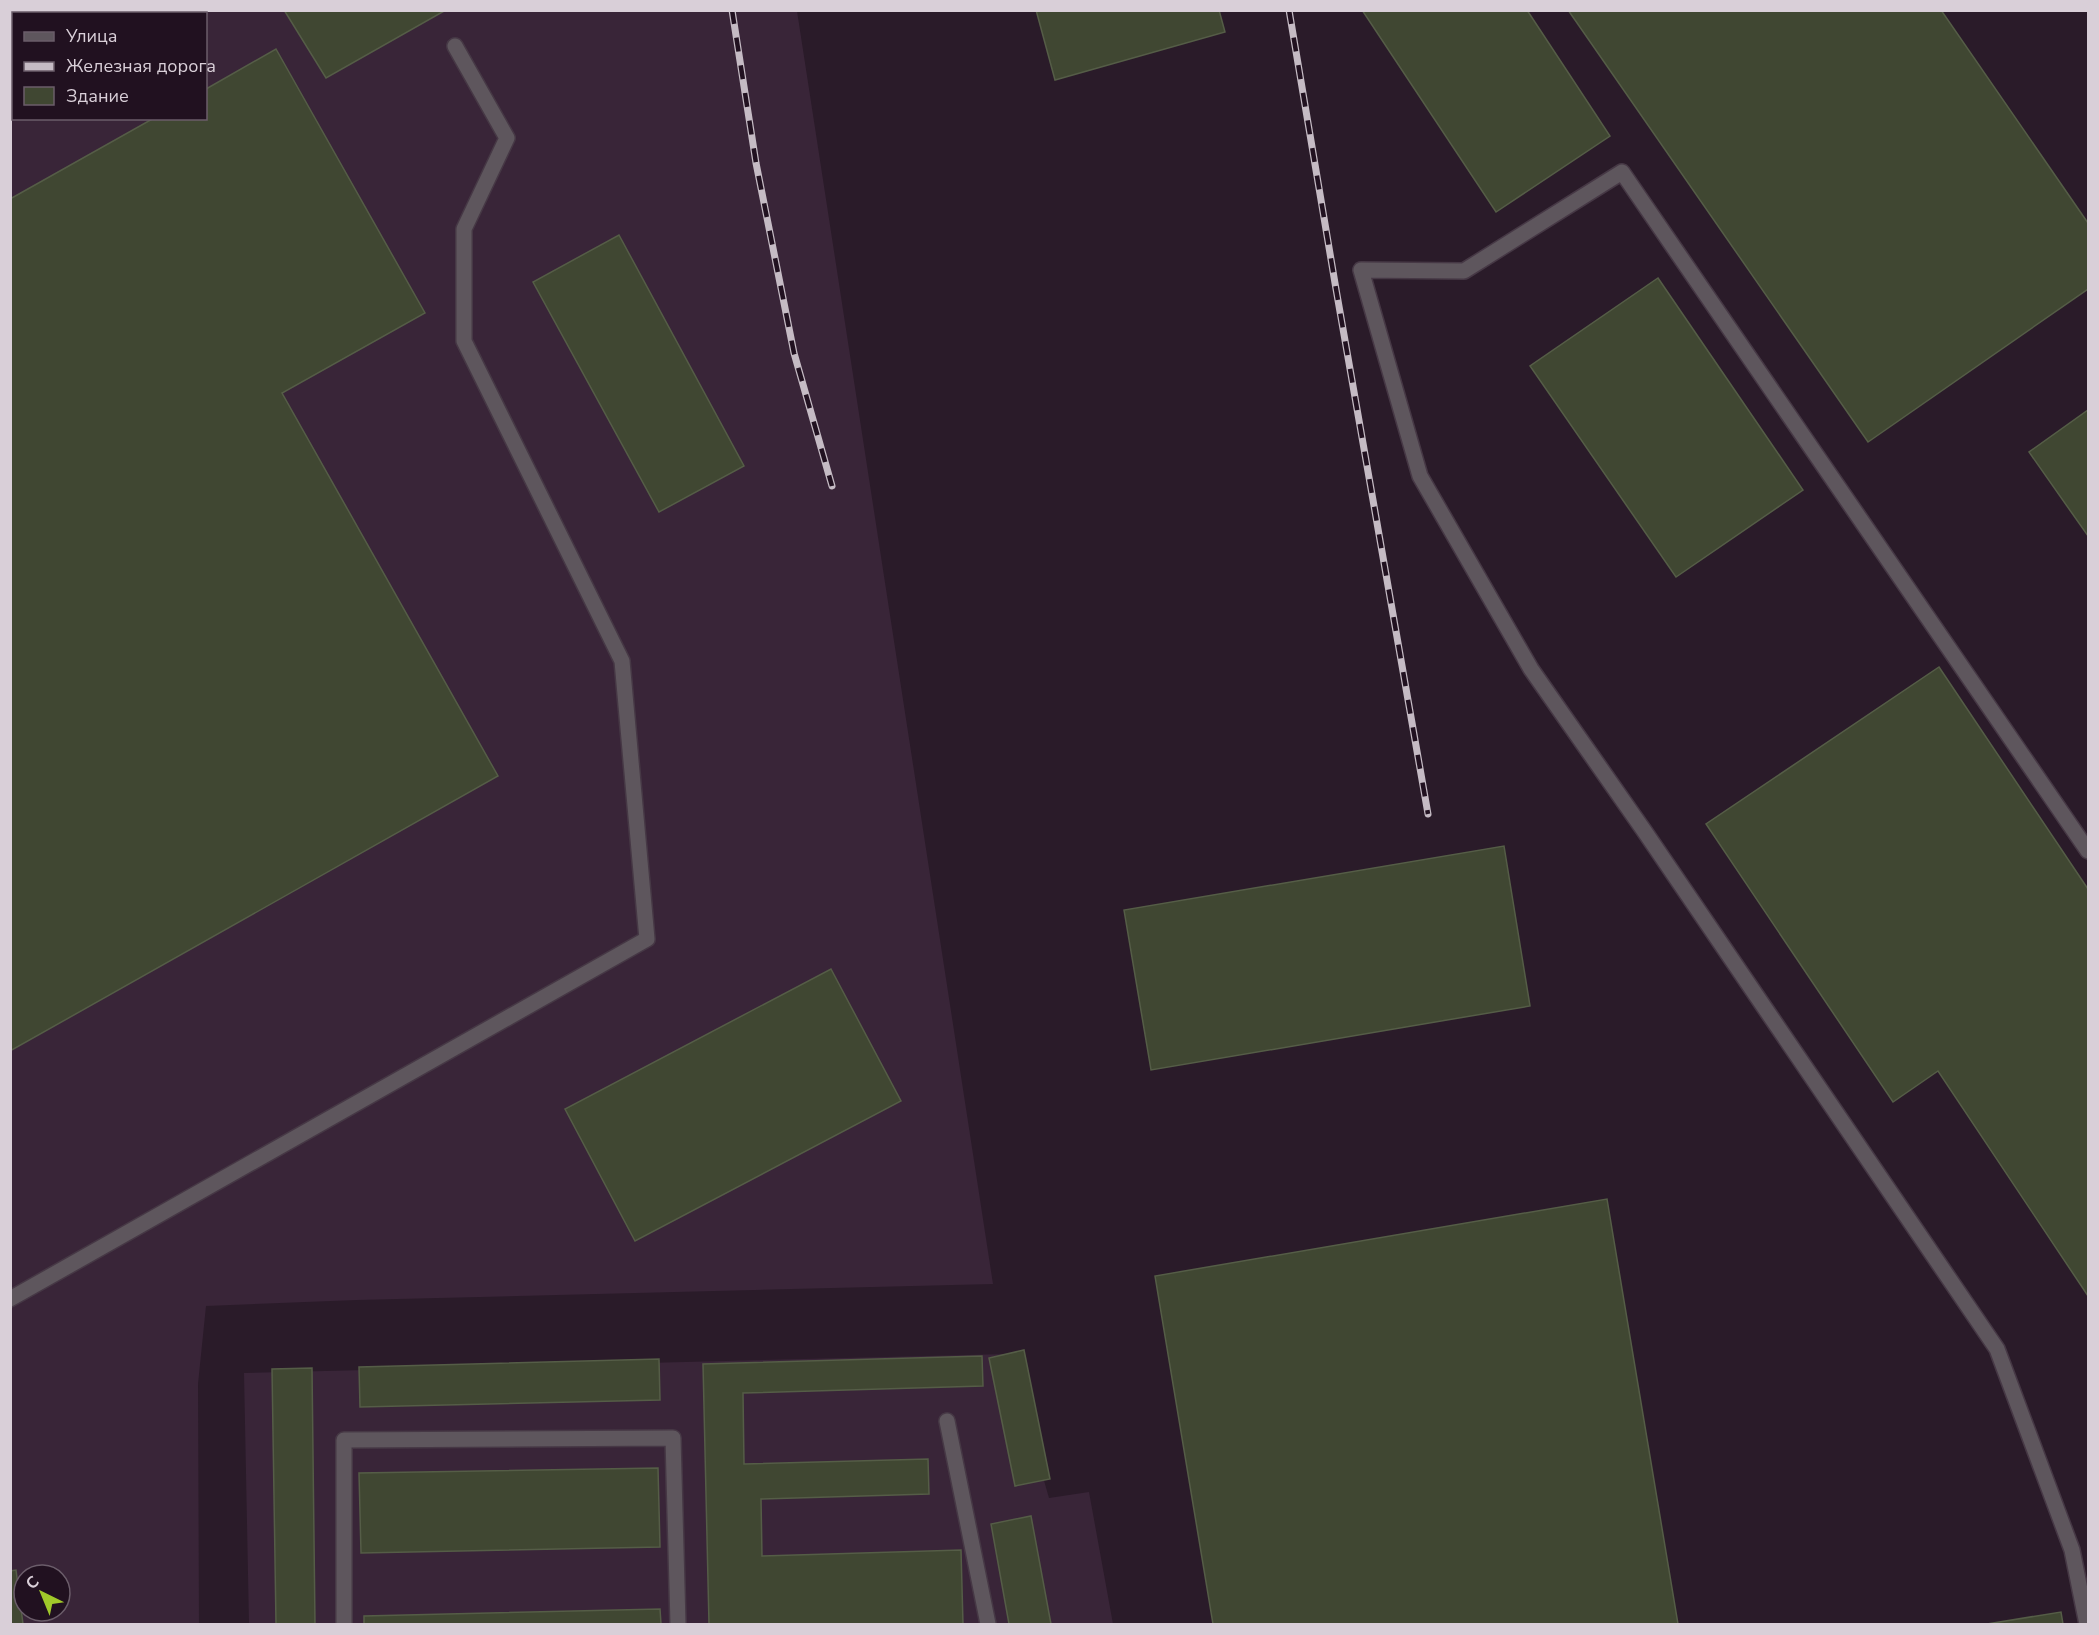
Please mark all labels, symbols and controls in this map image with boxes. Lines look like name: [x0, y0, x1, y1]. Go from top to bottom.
legend: [12, 12, 207, 120]
text: Улица: [65, 24, 117, 48]
text: Железная дорога: [66, 54, 216, 78]
text: Здание: [66, 84, 129, 108]
north arrow: [12, 1563, 72, 1623]
text: С: [21, 1571, 44, 1595]

